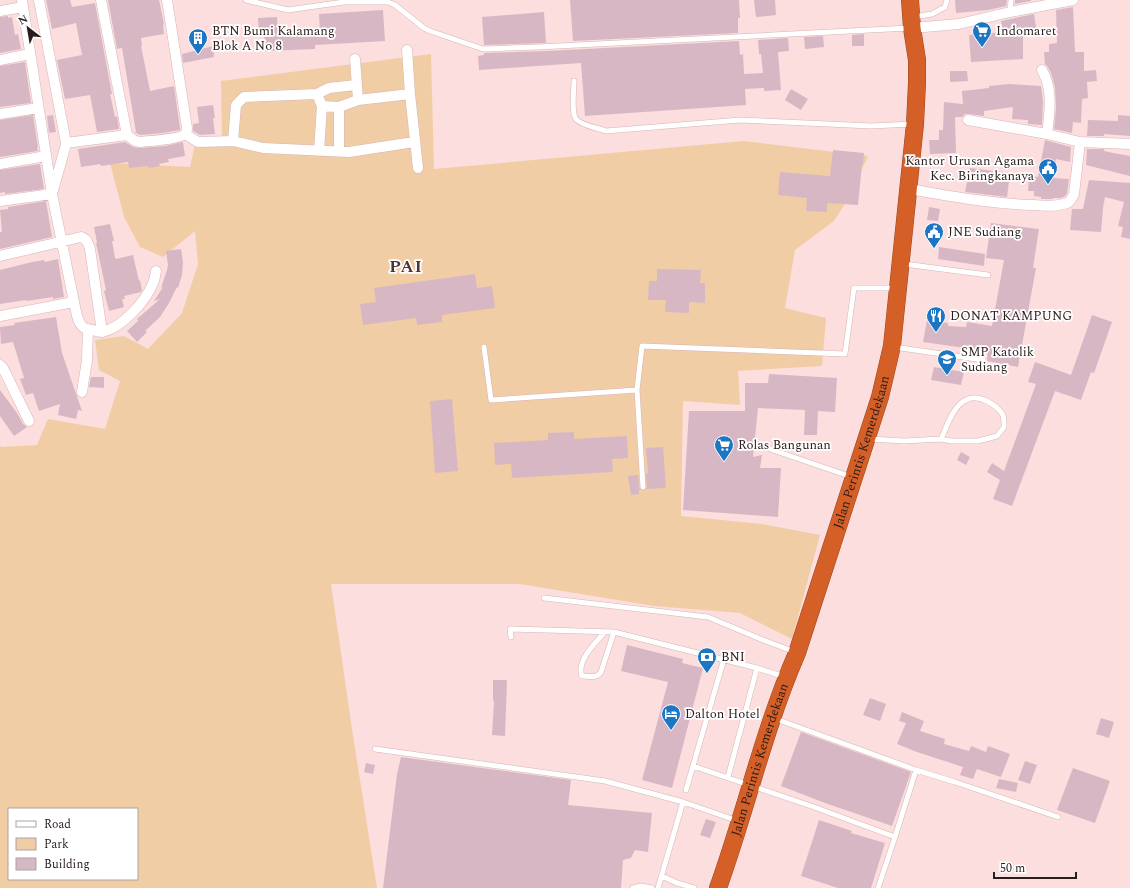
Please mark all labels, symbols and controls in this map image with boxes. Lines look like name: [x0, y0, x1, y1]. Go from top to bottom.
north arrow: [8, 8, 48, 48]
text: N: [15, 10, 31, 29]
supermarket icon: Indomaret: [971, 20, 993, 48]
place label: BTN Bumi Kalamang Blok A No 8: [212, 21, 335, 56]
place label: Indomaret: [996, 21, 1057, 41]
building icon: BTN Bumi Kalamang Blok A No 8: [187, 27, 209, 55]
place label: Kantor Urusan Agama Kec. Biringkanaya: [905, 151, 1035, 186]
public building icon: Kantor Urusan Agama Kec. Biringkanaya: [1037, 157, 1059, 185]
public building icon: JNE Sudiang: [923, 221, 945, 249]
place label: JNE Sudiang: [948, 222, 1021, 242]
district label: PAI: [389, 254, 423, 280]
restaurant icon: DONAT KAMPUNG: [925, 305, 947, 333]
place label: DONAT KAMPUNG: [950, 306, 1072, 326]
place label: SMP Katolik Sudiang: [961, 342, 1034, 377]
school or university icon: SMP Katolik Sudiang: [936, 348, 958, 376]
street label: Jalan Perintis Kemerdekaan: [828, 373, 895, 531]
supermarket icon: Rolas Bangunan: [713, 434, 735, 462]
place label: Rolas Bangunan: [738, 435, 831, 455]
bank icon: BNI: [696, 646, 718, 674]
place label: BNI: [721, 647, 745, 667]
street label: Jalan Perintis Kemerdekaan: [726, 680, 794, 839]
hotel icon: Dalton Hotel: [660, 703, 682, 731]
place label: Dalton Hotel: [685, 704, 760, 724]
legend: [8, 808, 138, 880]
text: Road: [44, 815, 71, 834]
text: Park: [44, 835, 69, 854]
scale bar: [994, 854, 1076, 880]
text: Building: [44, 855, 90, 874]
text: 50 m: [1000, 859, 1025, 878]

